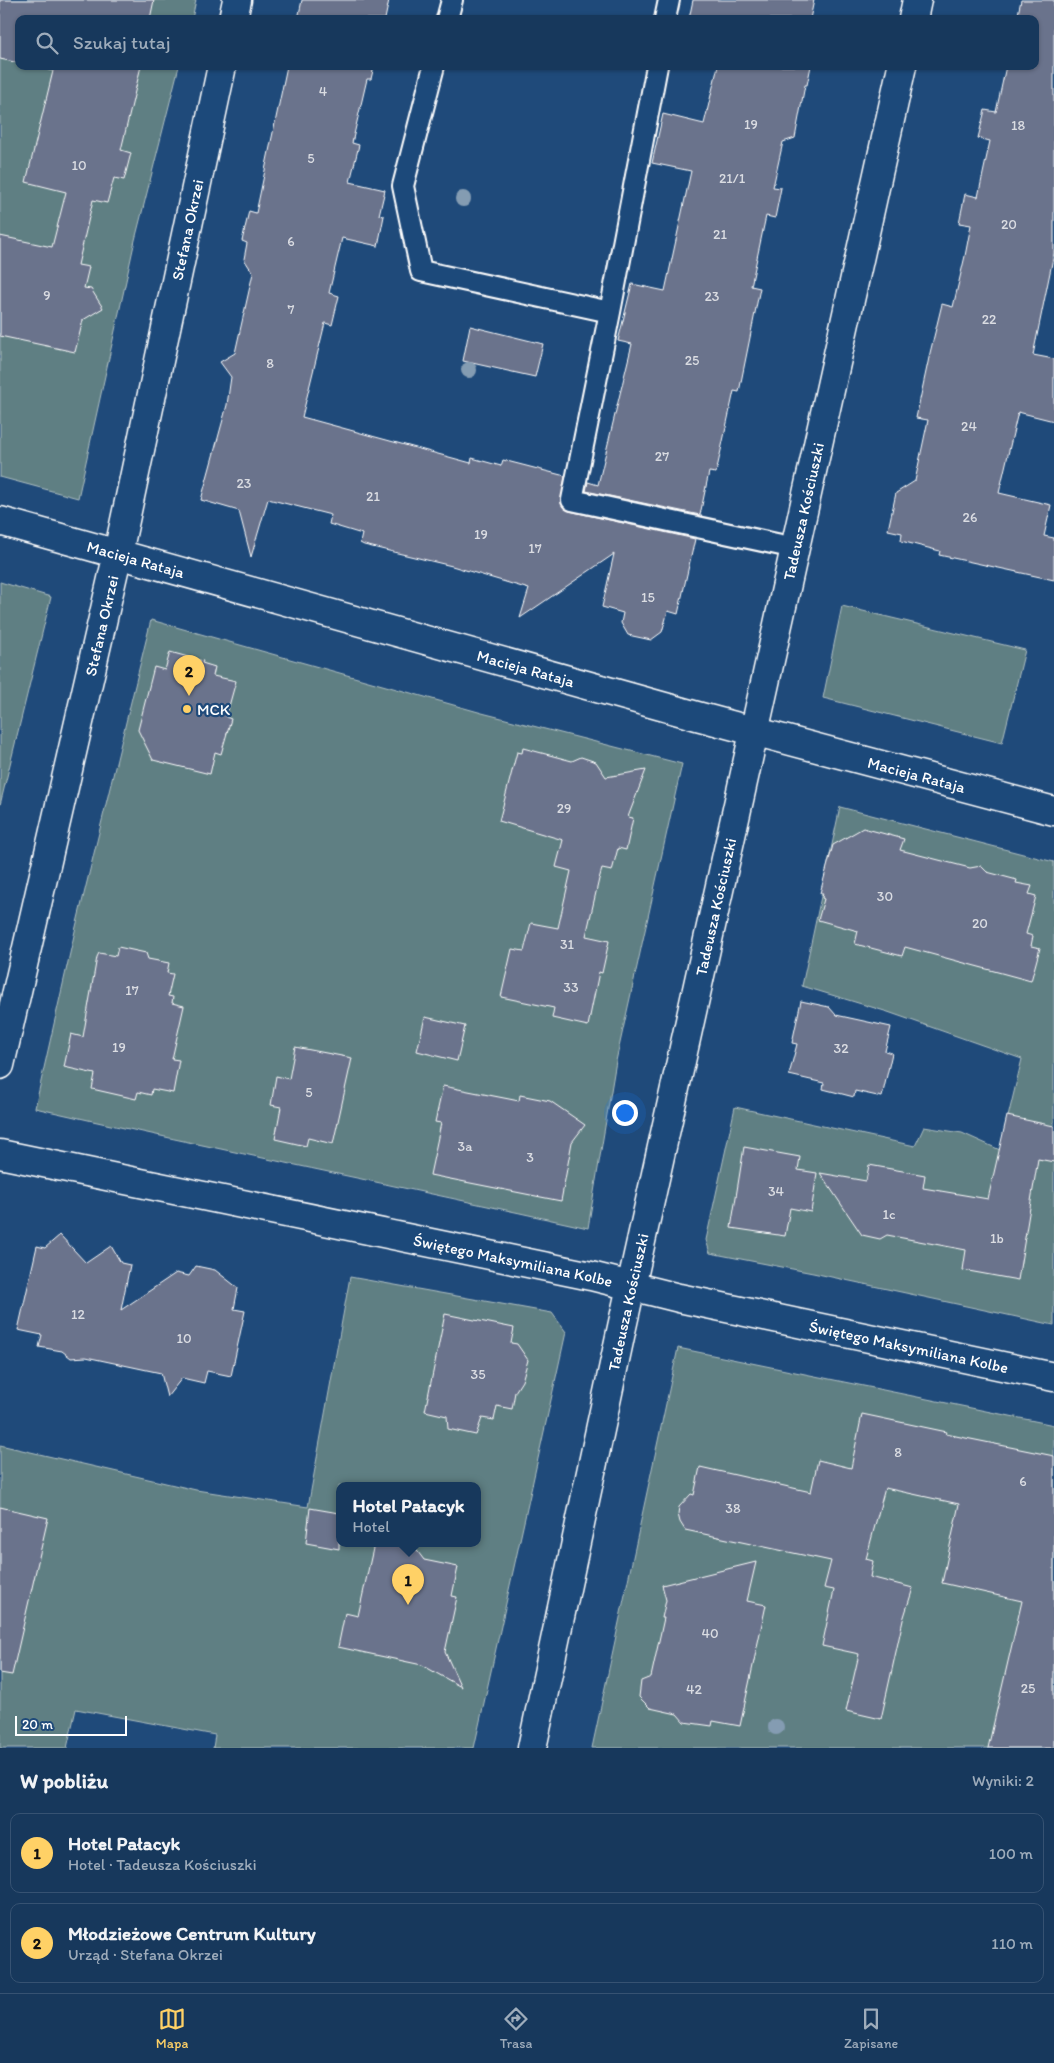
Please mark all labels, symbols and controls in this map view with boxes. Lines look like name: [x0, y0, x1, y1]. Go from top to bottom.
search box: [15, 15, 1039, 70]
icon: search: [33, 29, 61, 57]
text: Szukaj tutaj: [73, 31, 170, 54]
house number: 4: [319, 83, 328, 100]
house number: 19: [744, 116, 758, 133]
house number: 18: [1011, 117, 1025, 134]
house number: 5: [307, 150, 315, 167]
house number: 10: [71, 157, 87, 174]
house number: 21/1: [719, 170, 746, 187]
street label: Stefana Okrzei: [168, 178, 208, 282]
house number: 20: [1001, 216, 1017, 233]
house number: 21: [713, 226, 727, 243]
house number: 6: [287, 233, 295, 250]
house number: 9: [43, 287, 51, 304]
house number: 23: [705, 288, 720, 305]
house number: 7: [288, 301, 295, 318]
house number: 22: [982, 311, 997, 328]
house number: 25: [685, 352, 699, 369]
house number: 8: [266, 355, 274, 372]
house number: 24: [961, 418, 977, 435]
street label: Tadeusza Kościuszki: [779, 441, 828, 582]
house number: 27: [655, 448, 669, 465]
house number: 23: [237, 475, 252, 492]
house number: 21: [366, 488, 380, 505]
house number: 26: [963, 509, 977, 526]
house number: 19: [474, 526, 488, 543]
street label: Macieja Rataja: [85, 537, 187, 582]
house number: 17: [528, 540, 542, 557]
street label: Stefana Okrzei: [81, 573, 123, 678]
house number: 15: [641, 589, 655, 606]
street label: Macieja Rataja: [475, 646, 577, 691]
pin: 2: [173, 655, 205, 696]
place label: MCK: [197, 700, 231, 719]
marker: MCK: [181, 703, 193, 715]
street label: Macieja Rataja: [866, 753, 968, 797]
house number: 29: [557, 800, 571, 817]
street label: Tadeusza Kościuszki: [691, 836, 740, 978]
house number: 30: [877, 888, 893, 905]
house number: 20: [972, 915, 988, 932]
house number: 31: [560, 936, 575, 953]
house number: 33: [563, 979, 579, 996]
house number: 17: [125, 982, 139, 999]
house number: 19: [112, 1039, 126, 1056]
house number: 32: [834, 1040, 849, 1057]
house number: 5: [305, 1084, 313, 1101]
your location: [612, 1100, 638, 1126]
house number: 3a: [458, 1138, 473, 1155]
house number: 3: [526, 1149, 534, 1166]
house number: 34: [768, 1183, 785, 1200]
house number: 1c: [882, 1206, 896, 1223]
house number: 1b: [990, 1230, 1004, 1247]
street label: Świętego Maksymiliana Kolbe: [412, 1231, 615, 1291]
street label: Tadeusza Kościuszki: [604, 1232, 653, 1373]
house number: 12: [71, 1306, 86, 1323]
street label: Świętego Maksymiliana Kolbe: [807, 1317, 1010, 1377]
house number: 10: [176, 1330, 192, 1347]
house number: 35: [471, 1366, 485, 1383]
house number: 8: [894, 1444, 902, 1461]
house number: 6: [1019, 1473, 1027, 1490]
popup: [336, 1482, 481, 1547]
text: Hotel Pałacyk: [352, 1494, 465, 1517]
house number: 38: [725, 1500, 741, 1517]
text: Hotel: [352, 1517, 390, 1536]
pin: 1: [392, 1564, 424, 1605]
house number: 40: [701, 1625, 719, 1642]
house number: 25: [1021, 1680, 1035, 1697]
house number: 42: [686, 1681, 703, 1698]
scale bar: [15, 1713, 128, 1736]
text: 20 m: [22, 1716, 53, 1733]
text: W pobliżu: [20, 1768, 108, 1793]
text: Wyniki: 2: [972, 1771, 1034, 1790]
text: Hotel Pałacyk: [68, 1832, 180, 1855]
text: 1: [33, 1844, 41, 1863]
text: 100 m: [989, 1844, 1033, 1863]
text: Hotel · Tadeusza Kościuszki: [68, 1855, 257, 1874]
text: Młodzieżowe Centrum Kultury: [68, 1922, 316, 1945]
text: 2: [33, 1934, 41, 1953]
text: 110 m: [991, 1934, 1033, 1953]
text: Urząd · Stefana Okrzei: [68, 1945, 223, 1964]
tab: Mapa: [156, 2005, 188, 2052]
tab: Trasa: [500, 2005, 533, 2052]
tab: Zapisane: [844, 2005, 898, 2052]

